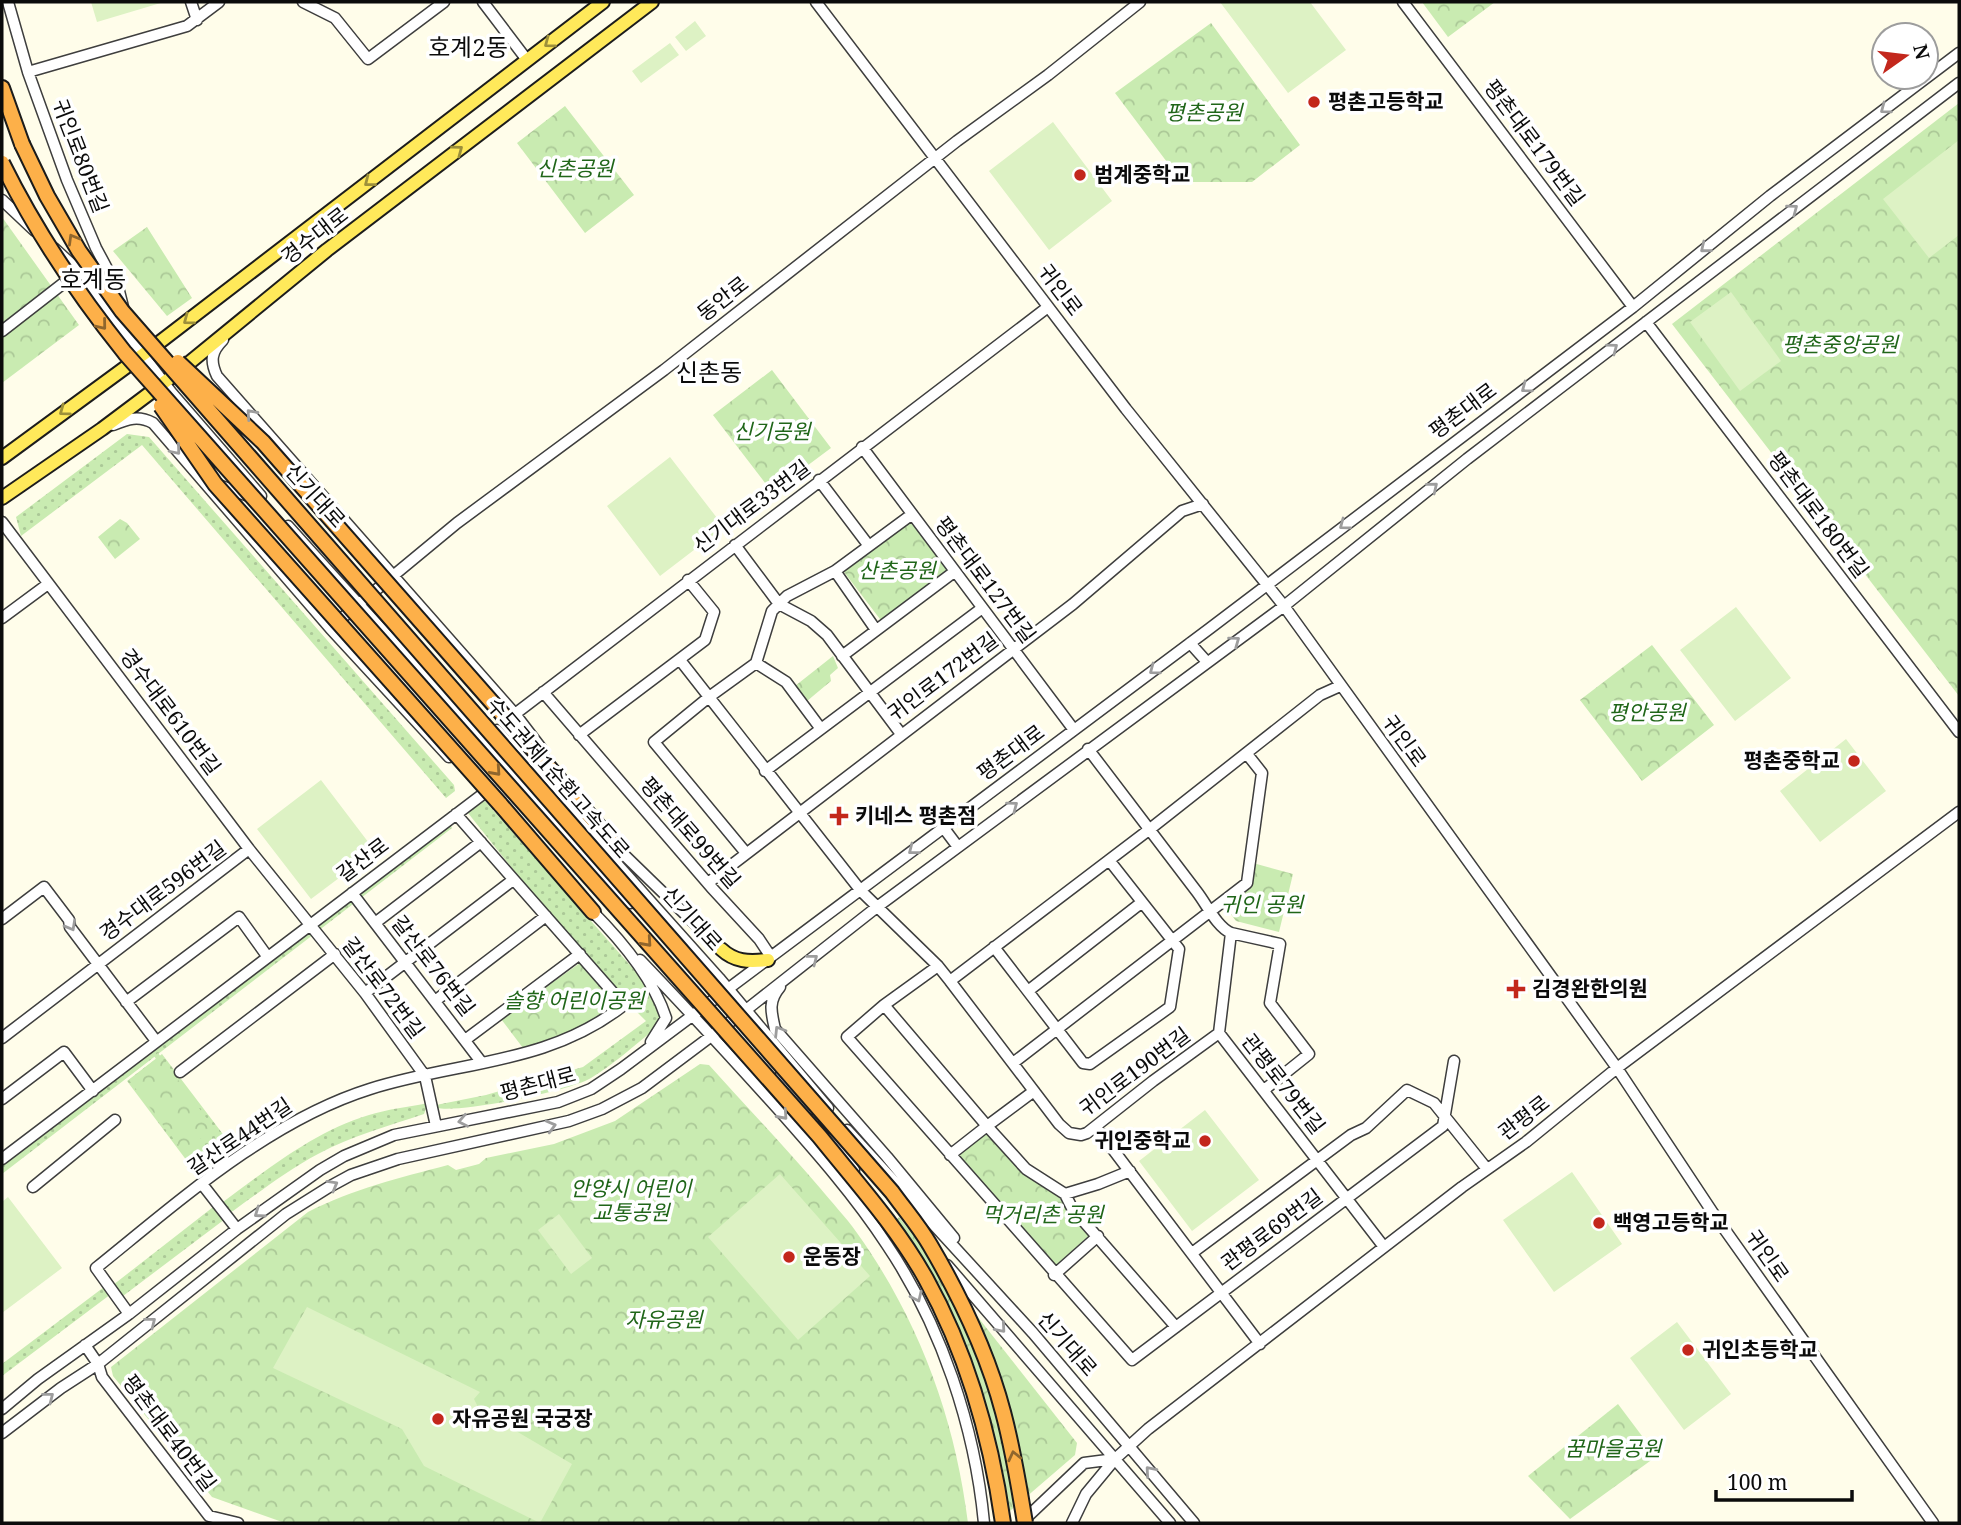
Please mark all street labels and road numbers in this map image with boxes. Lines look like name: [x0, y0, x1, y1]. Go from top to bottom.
street label: 평촌대로179번길: [1478, 74, 1591, 211]
street label: 귀인로80번길: [46, 95, 116, 217]
street label: 경수대로: [275, 200, 353, 270]
street label: 귀인로: [1032, 258, 1089, 321]
street label: 동안로: [691, 269, 754, 327]
street label: 평촌대로: [1423, 376, 1502, 445]
street label: 평촌대로180번길: [1762, 446, 1875, 583]
street label: 신기대로33번길: [687, 453, 815, 559]
street label: 신기대로: [279, 457, 352, 533]
street label: 평촌대로127번길: [929, 511, 1042, 648]
street label: 귀인로172번길: [881, 625, 1003, 727]
street label: 경수대로610번길: [114, 643, 227, 780]
street label: 수도권제1순환고속도로: [481, 691, 637, 864]
street label: 귀인로: [1376, 709, 1433, 772]
street label: 평촌대로: [971, 718, 1050, 787]
street label: 평촌대로99번길: [634, 771, 747, 894]
street label: 갈산로: [331, 831, 394, 888]
street label: 경수대로596번길: [94, 834, 231, 947]
street label: 신기대로: [656, 880, 729, 956]
street label: 갈산로76번길: [386, 909, 482, 1021]
street label: 갈산로72번길: [336, 931, 431, 1044]
street label: 귀인로190번길: [1073, 1020, 1195, 1122]
street label: 관평로79번길: [1236, 1027, 1332, 1139]
street label: 평촌대로: [497, 1060, 579, 1107]
street label: 관평로: [1492, 1088, 1555, 1146]
street label: 갈산로44번길: [182, 1091, 297, 1181]
street label: 관평로69번길: [1215, 1182, 1328, 1277]
street label: 귀인로: [1740, 1224, 1796, 1287]
street label: 신기대로: [1032, 1305, 1104, 1382]
street label: 평촌대로40번길: [117, 1368, 223, 1496]

